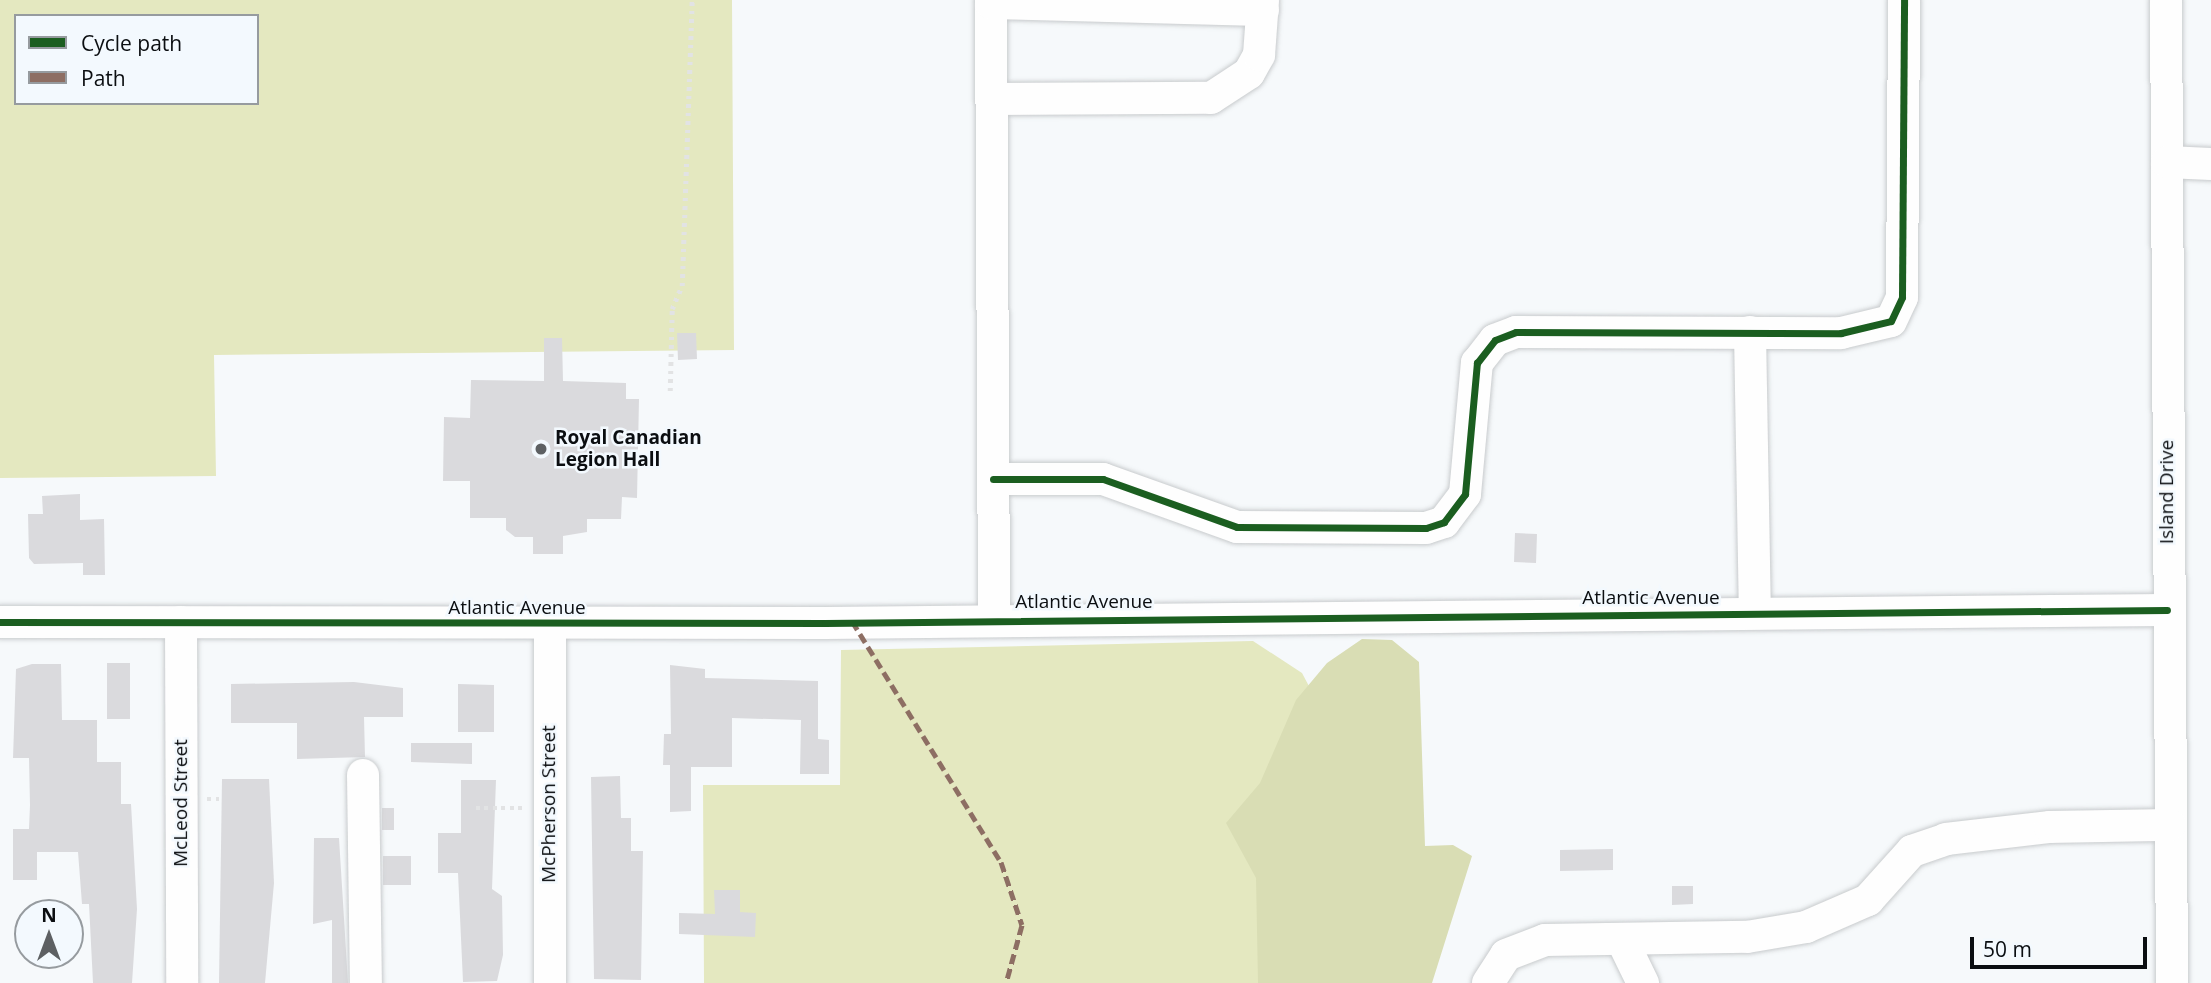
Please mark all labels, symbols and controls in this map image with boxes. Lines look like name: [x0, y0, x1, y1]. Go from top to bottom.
legend: [14, 14, 259, 105]
text: Cycle path: [81, 29, 182, 57]
text: Path: [81, 64, 126, 92]
place label: Royal Canadian Legion Hall: [555, 427, 702, 471]
street label: Island Drive: [2156, 440, 2178, 544]
marker: Royal Canadian Legion Hall: [533, 441, 549, 457]
street label: Atlantic Avenue: [1582, 587, 1720, 609]
street label: Atlantic Avenue: [1015, 591, 1153, 613]
street label: Atlantic Avenue: [448, 597, 586, 619]
street label: McPherson Street: [538, 725, 560, 883]
street label: McLeod Street: [170, 739, 192, 867]
north arrow: [14, 899, 84, 969]
text: N: [41, 902, 57, 928]
scale bar: [1973, 923, 2150, 967]
text: 50 m: [1983, 935, 2032, 963]

